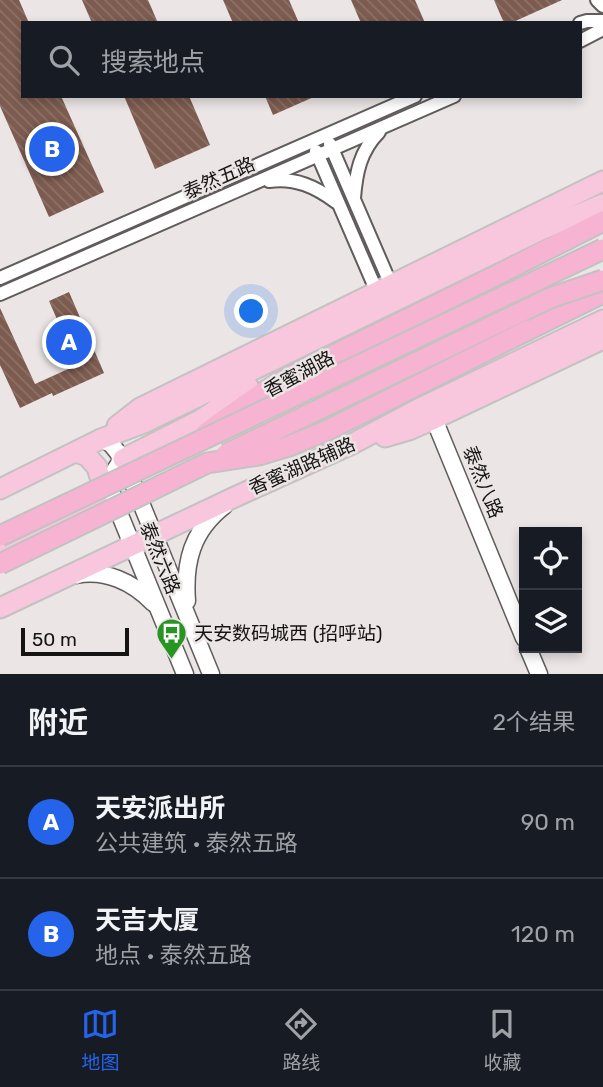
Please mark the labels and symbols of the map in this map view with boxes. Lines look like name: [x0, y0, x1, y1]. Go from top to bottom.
pin: B: [29, 123, 75, 175]
street label: 泰然五路: [180, 152, 258, 204]
your location: [234, 294, 268, 328]
pin: A: [46, 316, 92, 368]
street label: 香蜜湖路: [260, 346, 338, 402]
street label: 香蜜湖路辅路: [245, 432, 359, 500]
street label: 泰然八路: [458, 442, 508, 522]
street label: 泰然六路: [135, 518, 185, 598]
bus stop icon: 天安数码城西 (招呼站): [154, 616, 188, 660]
place label: 天安数码城西 (招呼站): [194, 622, 383, 645]
scale bar: [21, 625, 130, 657]

